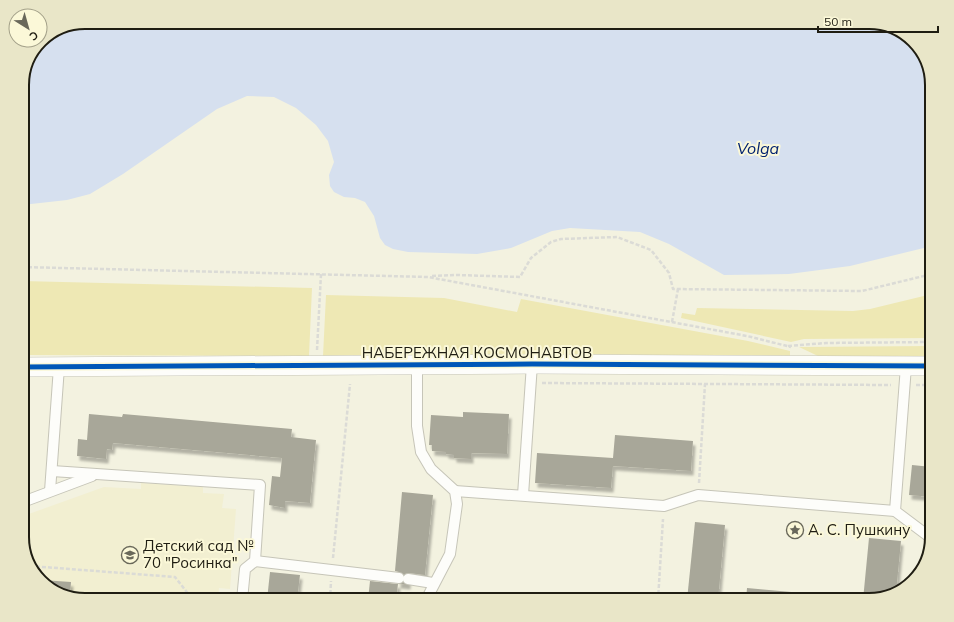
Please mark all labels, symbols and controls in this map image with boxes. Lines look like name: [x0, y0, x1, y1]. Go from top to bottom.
north arrow: [8, 8, 48, 48]
scale bar: [818, 8, 938, 34]
text: 50 m: [824, 14, 852, 29]
text: С: [26, 28, 41, 44]
water label: Volga: [737, 138, 780, 158]
street label: НАБЕРЕЖНАЯ КОСМОНАВТОВ: [362, 343, 592, 362]
place icon: А. С. Пушкину: [785, 520, 805, 540]
place label: А. С. Пушкину: [808, 520, 910, 539]
place label: Детский сад № 70 "Росинка": [143, 536, 254, 572]
school or university icon: Детский сад № 70 "Росинка": [120, 545, 140, 565]

